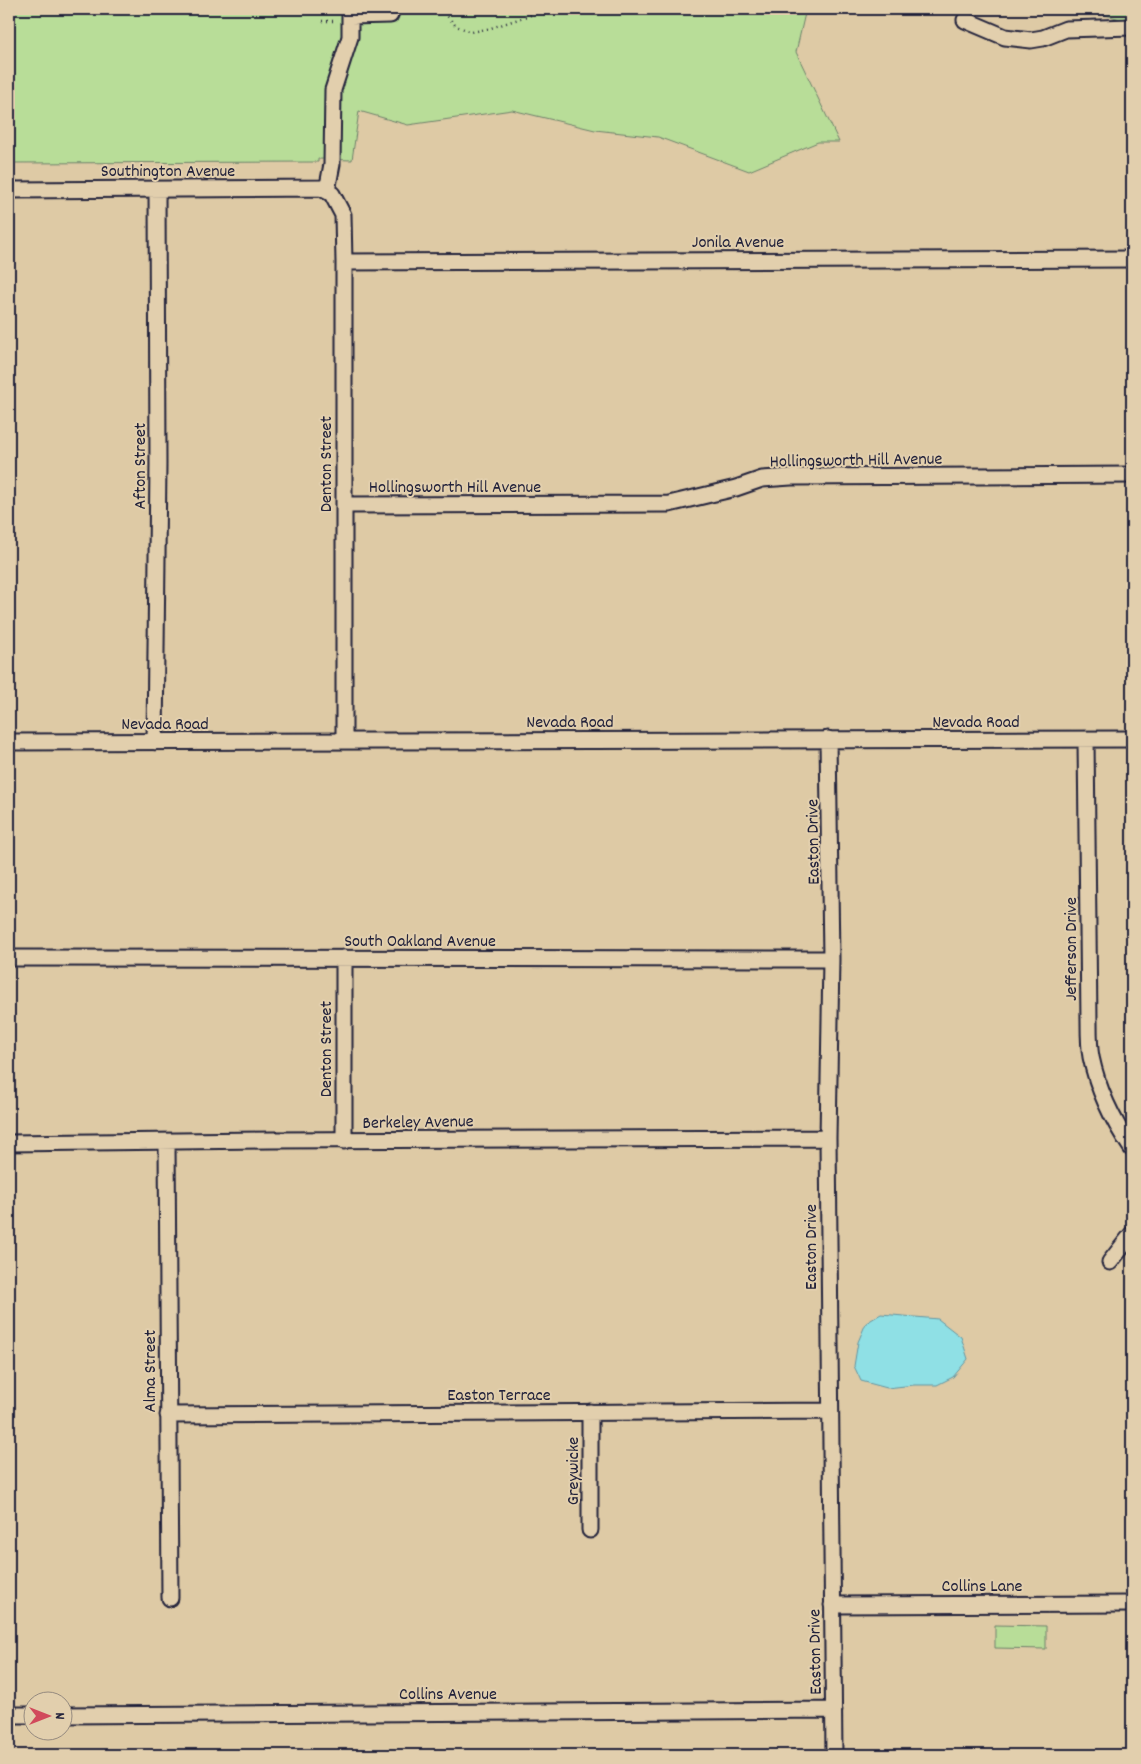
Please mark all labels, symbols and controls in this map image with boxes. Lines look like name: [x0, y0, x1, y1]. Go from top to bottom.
street label: Southington Avenue: [101, 160, 235, 185]
street label: Jonila Avenue: [692, 231, 784, 256]
street label: Denton Street: [315, 415, 340, 512]
street label: Afton Street: [129, 422, 154, 510]
street label: Hollingsworth Hill Avenue: [770, 447, 943, 476]
street label: Hollingsworth Hill Avenue: [369, 476, 541, 501]
street label: Nevada Road: [526, 711, 614, 736]
street label: Nevada Road: [932, 711, 1020, 736]
street label: Nevada Road: [121, 713, 209, 738]
street label: Easton Drive: [801, 799, 828, 885]
street label: Jefferson Drive: [1060, 897, 1085, 1001]
street label: South Oakland Avenue: [344, 930, 496, 955]
street label: Denton Street: [315, 1000, 340, 1097]
street label: Berkeley Avenue: [362, 1110, 474, 1137]
street label: Easton Drive: [800, 1204, 825, 1290]
street label: Alma Street: [139, 1329, 164, 1412]
street label: Easton Terrace: [447, 1384, 551, 1409]
street label: Greywicke: [562, 1437, 587, 1505]
street label: Collins Lane: [942, 1575, 1022, 1600]
street label: Easton Drive: [803, 1609, 830, 1695]
street label: Collins Avenue: [399, 1683, 497, 1708]
north arrow: [22, 1692, 72, 1742]
text: N: [49, 1713, 69, 1720]

